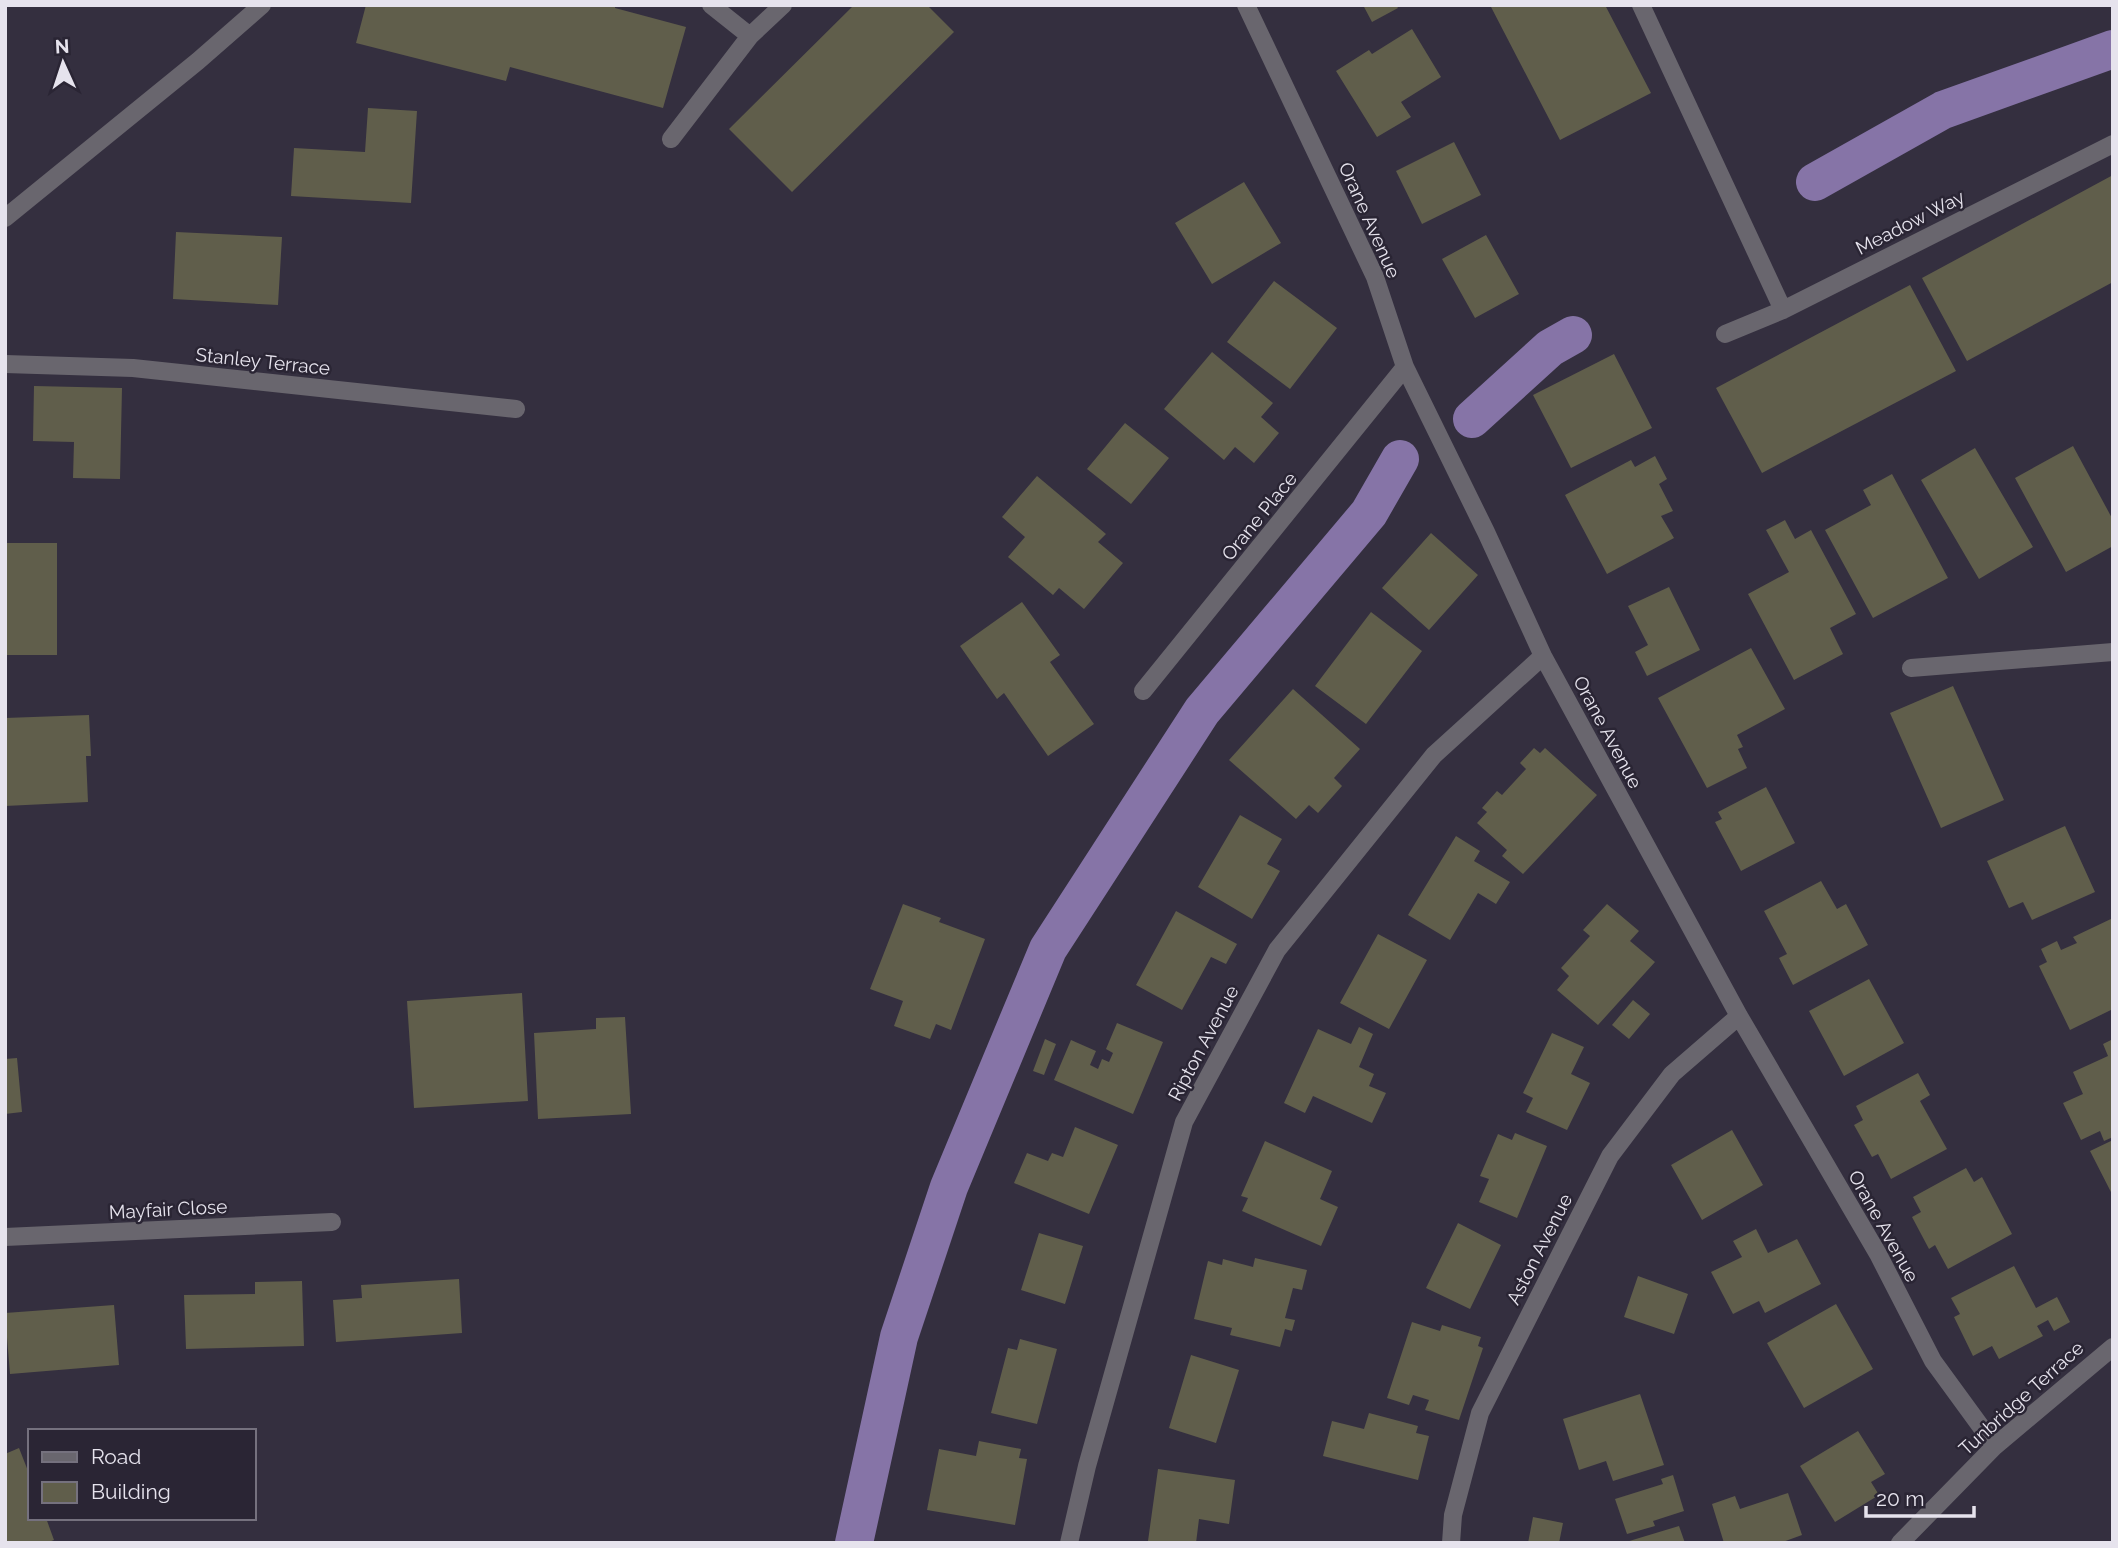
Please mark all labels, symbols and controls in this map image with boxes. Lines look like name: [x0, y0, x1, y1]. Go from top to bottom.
north arrow: [28, 28, 98, 98]
text: N: [54, 35, 70, 57]
street label: Orane Avenue: [1335, 159, 1405, 281]
street label: Meadow Way: [1852, 185, 1968, 259]
street label: Stanley Terrace: [195, 343, 331, 379]
street label: Orane Place: [1217, 467, 1301, 565]
street label: Orane Avenue: [1569, 672, 1647, 792]
street label: Ripton Avenue: [1163, 982, 1243, 1104]
street label: Orane Avenue: [1844, 1166, 1924, 1286]
street label: Aston Avenue: [1502, 1190, 1576, 1308]
street label: Mayfair Close: [108, 1195, 228, 1223]
street label: Tunbridge Terrace: [1954, 1336, 2088, 1460]
legend: [28, 1429, 256, 1520]
text: Road: [91, 1444, 141, 1469]
scale bar: [1866, 1474, 1974, 1518]
text: Building: [91, 1479, 171, 1504]
text: 20 m: [1876, 1486, 1924, 1511]

